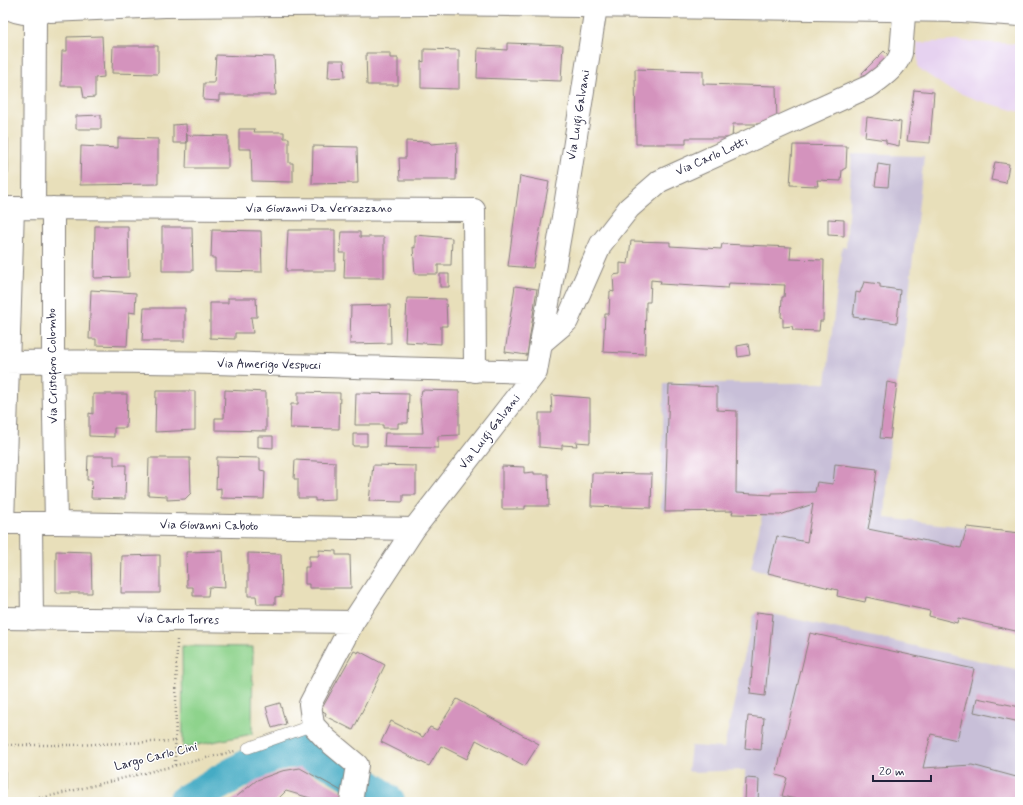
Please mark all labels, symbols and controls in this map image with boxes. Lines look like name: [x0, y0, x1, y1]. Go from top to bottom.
street label: Via Luigi Galvani: [564, 69, 595, 161]
street label: Via Carlo Lotti: [673, 134, 751, 180]
street label: Via Giovanni Da Verrazzano: [246, 201, 392, 217]
street label: Via Cristoforo Colombo: [44, 308, 63, 424]
street label: Via Amerigo Vespucci: [217, 356, 321, 374]
street label: Via Luigi Galvani: [456, 391, 525, 473]
street label: Via Giovanni Caboto: [160, 517, 259, 535]
street label: Via Carlo Torres: [137, 611, 220, 629]
street label: Largo Carlo Cini: [113, 739, 199, 775]
scale bar: [873, 757, 931, 783]
text: 20 m: [879, 764, 905, 780]

